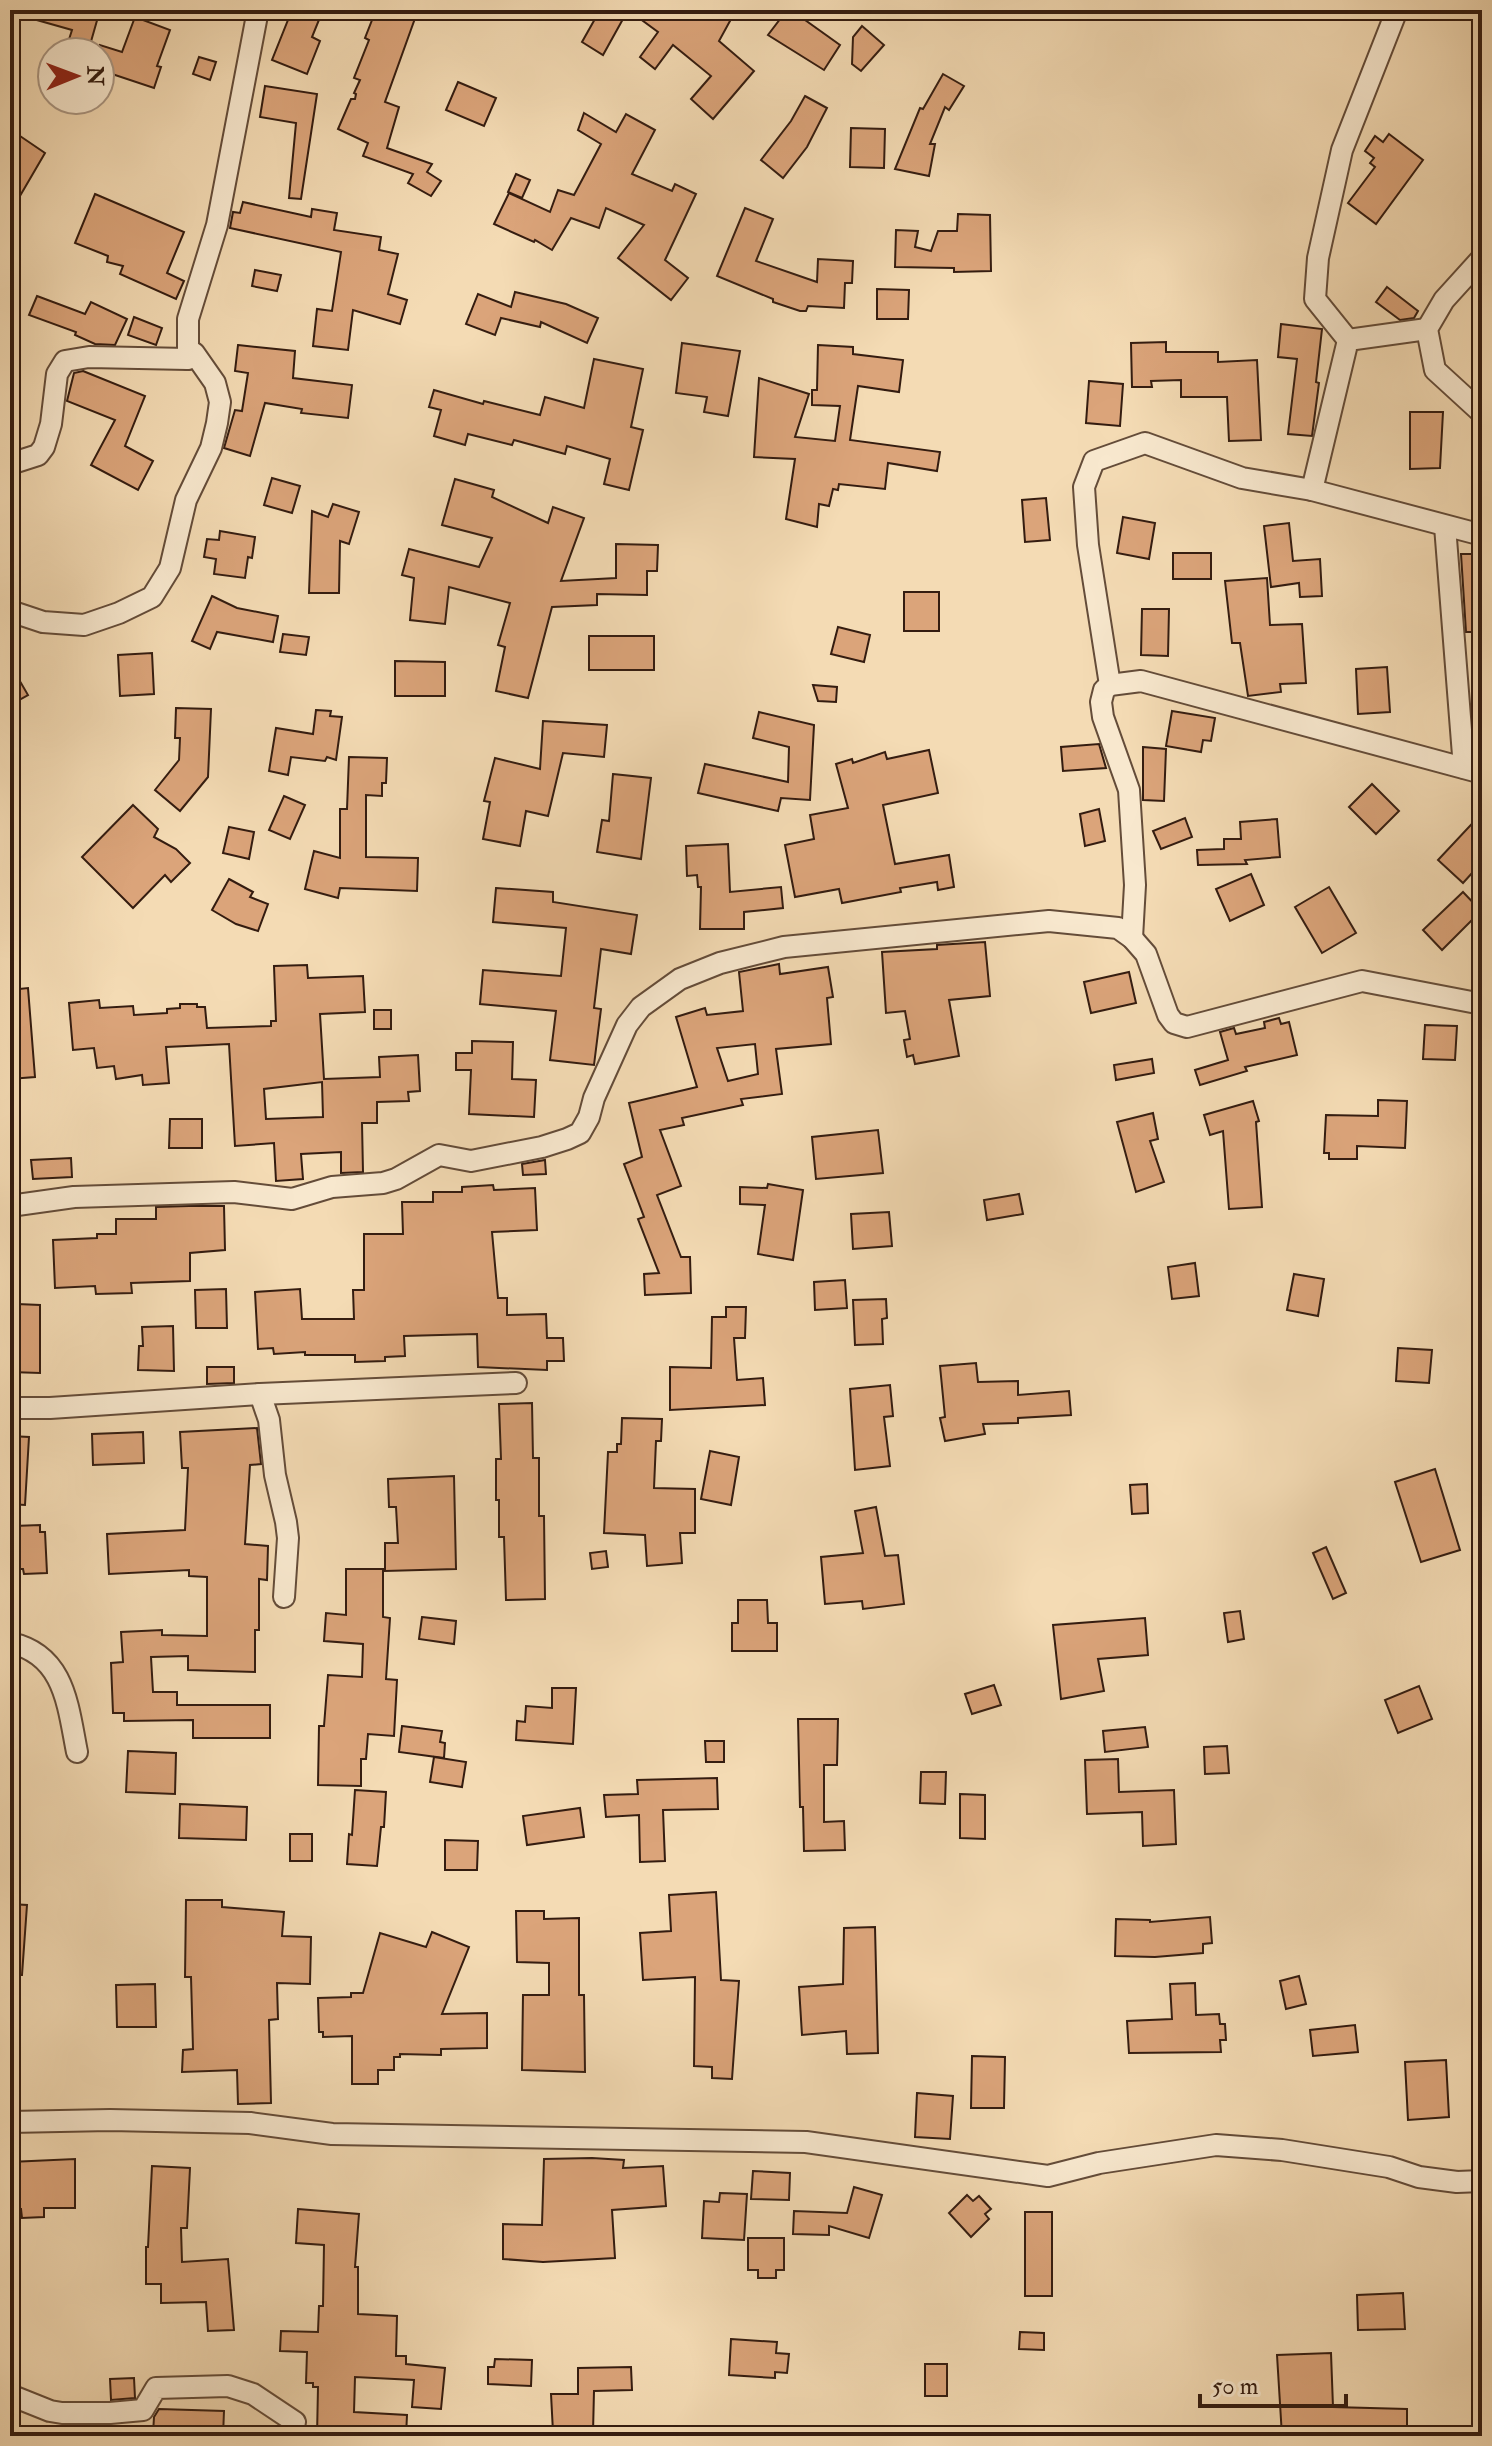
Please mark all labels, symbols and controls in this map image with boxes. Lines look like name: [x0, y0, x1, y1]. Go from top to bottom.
north arrow: [36, 36, 116, 116]
text: N: [81, 65, 109, 86]
scale bar: [1200, 2358, 1346, 2408]
text: 50 m: [1212, 2371, 1259, 2402]

